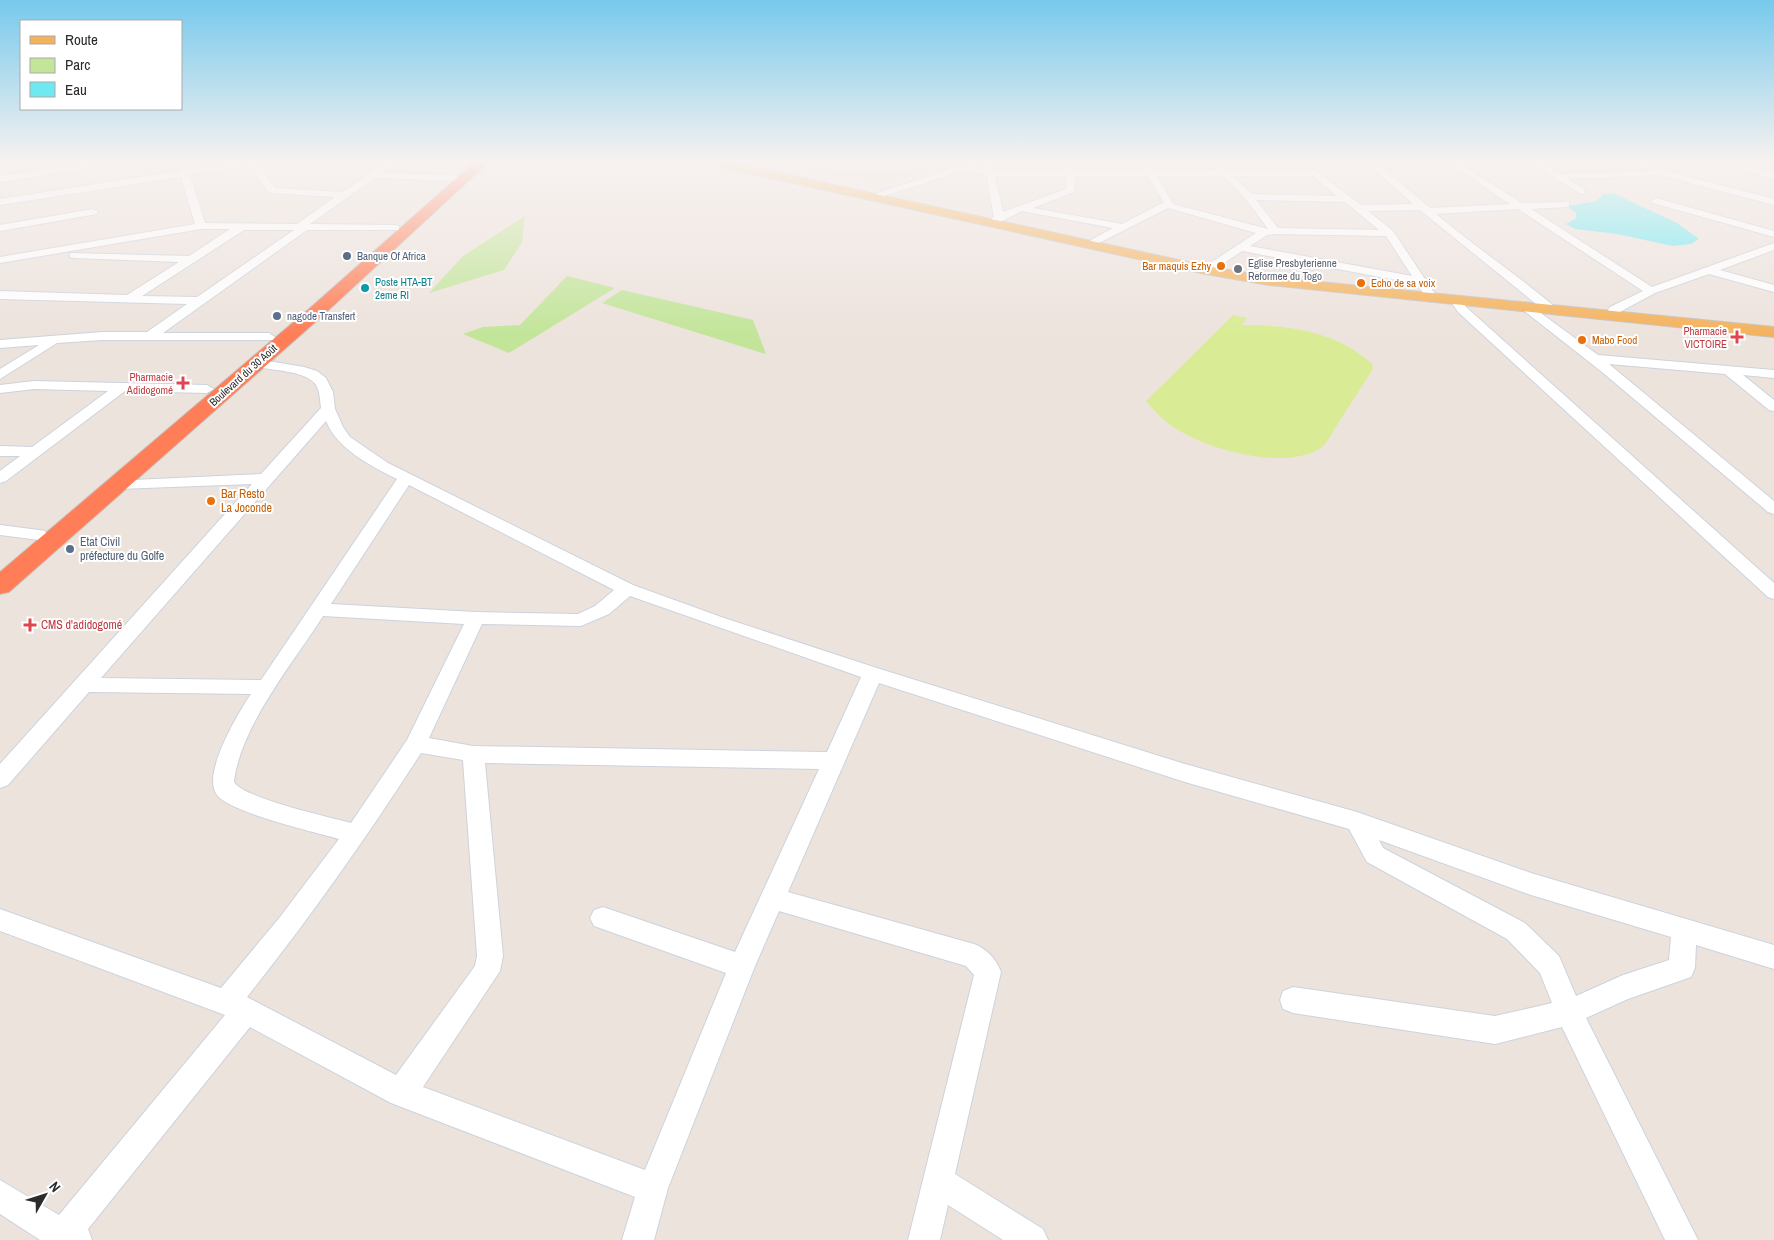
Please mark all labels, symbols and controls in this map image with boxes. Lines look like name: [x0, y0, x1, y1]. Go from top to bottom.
legend: [20, 20, 182, 110]
text: Route: [65, 29, 98, 50]
text: Parc: [65, 54, 90, 75]
text: Eau: [65, 79, 87, 100]
place label: Banque Of Africa: [357, 249, 426, 263]
marker: Banque Of Africa: [341, 250, 353, 262]
place label: Eglise Presbyterienne Reformee du Togo: [1248, 256, 1337, 283]
place label: Bar maquis Ezhy: [1142, 259, 1211, 273]
marker: Bar maquis Ezhy: [1215, 260, 1227, 272]
marker: Eglise Presbyterienne Reformee du Togo: [1232, 263, 1244, 275]
place label: Poste HTA-BT 2eme RI: [375, 275, 433, 302]
place label: Echo de sa voix: [1371, 276, 1436, 290]
marker: Echo de sa voix: [1355, 277, 1367, 289]
marker: Poste HTA-BT 2eme RI: [359, 282, 371, 294]
place label: nagode Transfert: [287, 309, 356, 323]
marker: nagode Transfert: [271, 310, 283, 322]
place label: Pharmacie VICTOIRE: [1683, 324, 1727, 351]
marker: Pharmacie VICTOIRE: [1731, 331, 1743, 343]
place label: Mabo Food: [1592, 333, 1637, 347]
marker: Mabo Food: [1576, 334, 1588, 346]
street label: Boulevard du 30 Août: [206, 341, 280, 409]
place label: Pharmacie Adidogomé: [126, 370, 173, 397]
marker: Pharmacie Adidogomé: [177, 377, 189, 389]
place label: Bar Resto La Joconde: [221, 486, 272, 516]
marker: Bar Resto La Joconde: [205, 495, 217, 507]
place label: Etat Civil préfecture du Golfe: [80, 534, 164, 564]
marker: Etat Civil préfecture du Golfe: [64, 543, 76, 555]
place label: CMS d'adidogomé: [41, 617, 122, 633]
marker: CMS d'adidogomé: [23, 618, 37, 632]
north arrow: [20, 1170, 70, 1220]
text: N: [45, 1178, 65, 1196]

